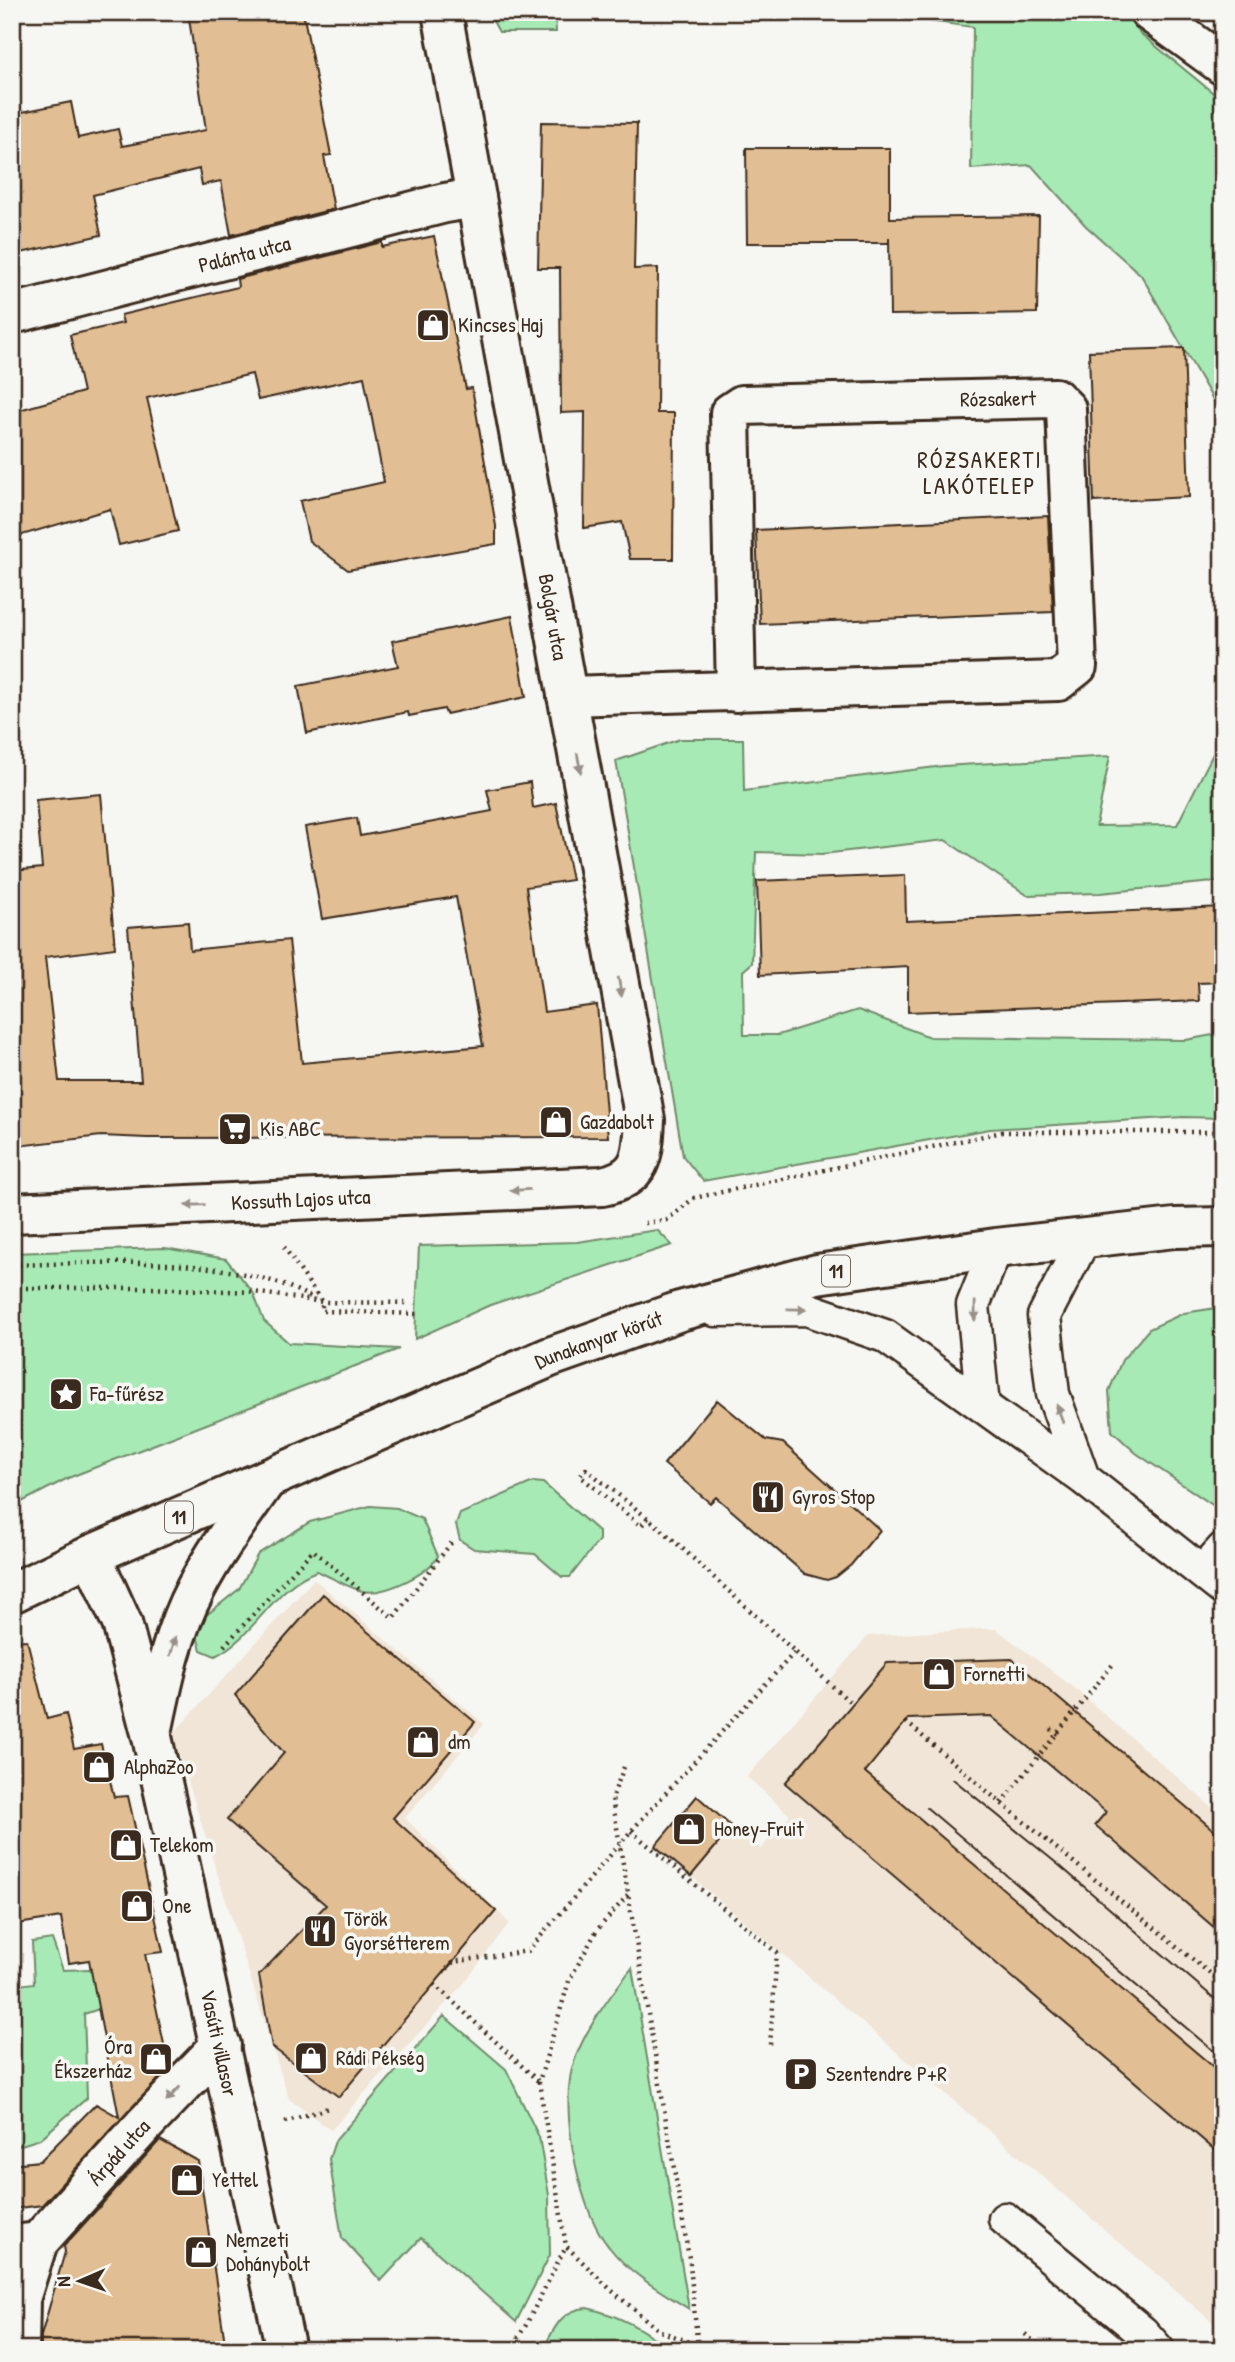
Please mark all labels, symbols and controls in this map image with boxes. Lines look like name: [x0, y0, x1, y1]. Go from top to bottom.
street label: Palánta utca: [195, 228, 293, 280]
shop icon: Kincses Haj: [414, 306, 452, 344]
place label: Kincses Haj: [458, 310, 544, 339]
street label: Rózsakert: [960, 383, 1037, 414]
district label: RÓZSAKERTI LAKÓTELEP: [917, 444, 1043, 501]
street label: Bolgár utca: [532, 571, 575, 662]
one-way arrow: [574, 753, 585, 775]
one-way arrow: [615, 976, 626, 998]
shop icon: Gazdabolt: [537, 1103, 575, 1141]
place label: Gazdabolt: [580, 1107, 654, 1136]
supermarket icon: Kis ABC: [216, 1110, 254, 1148]
place label: Kis ABC: [260, 1114, 321, 1143]
street label: Kossuth Lajos utca: [230, 1182, 371, 1217]
one-way arrow: [509, 1185, 531, 1196]
one-way arrow: [184, 1200, 206, 1211]
road number: 11: [822, 1256, 850, 1287]
one-way arrow: [969, 1300, 981, 1322]
street label: Dunakanyar körút: [530, 1303, 667, 1376]
one-way arrow: [786, 1304, 808, 1315]
place icon: Fa-fűrész: [47, 1375, 85, 1413]
place label: Fa-fűrész: [89, 1379, 164, 1408]
one-way arrow: [1054, 1404, 1065, 1425]
restaurant icon: Gyros Stop: [749, 1478, 787, 1516]
place label: Gyros Stop: [792, 1482, 875, 1511]
road number: 11: [165, 1502, 193, 1532]
one-way arrow: [168, 1636, 178, 1657]
shop icon: Fornetti: [920, 1655, 958, 1693]
place label: Fornetti: [963, 1659, 1025, 1688]
shop icon: dm: [404, 1723, 442, 1761]
place label: dm: [448, 1727, 470, 1756]
shop icon: AlphaZoo: [80, 1748, 118, 1786]
place label: AlphaZoo: [124, 1752, 193, 1781]
shop icon: Honey-Fruit: [670, 1810, 708, 1848]
place label: Honey-Fruit: [714, 1814, 805, 1843]
shop icon: Telekom: [107, 1826, 145, 1864]
place label: Telekom: [150, 1830, 214, 1859]
shop icon: One: [118, 1887, 156, 1925]
place label: One: [162, 1891, 192, 1920]
place label: Török Gyorsétterem: [344, 1904, 449, 1957]
restaurant icon: Török Gyorsétterem: [301, 1912, 339, 1950]
street label: Vasúti villasor: [194, 1987, 245, 2099]
place label: Óra Ékszerház: [54, 2032, 132, 2085]
shop icon: Rádi Pékség: [292, 2039, 330, 2077]
shop icon: Óra Ékszerház: [137, 2040, 175, 2078]
place label: Rádi Pékség: [336, 2043, 424, 2072]
parking icon: Szentendre P+R: [782, 2055, 820, 2093]
place label: Szentendre P+R: [826, 2059, 947, 2088]
one-way arrow: [166, 2085, 182, 2102]
street label: Árpád utca: [81, 2112, 156, 2192]
shop icon: Yettel: [168, 2161, 206, 2199]
place label: Yettel: [212, 2165, 258, 2194]
place label: Nemzeti Dohánybolt: [226, 2225, 311, 2278]
shop icon: Nemzeti Dohánybolt: [182, 2233, 220, 2271]
north arrow: [46, 2246, 116, 2316]
text: N: [50, 2276, 76, 2287]

